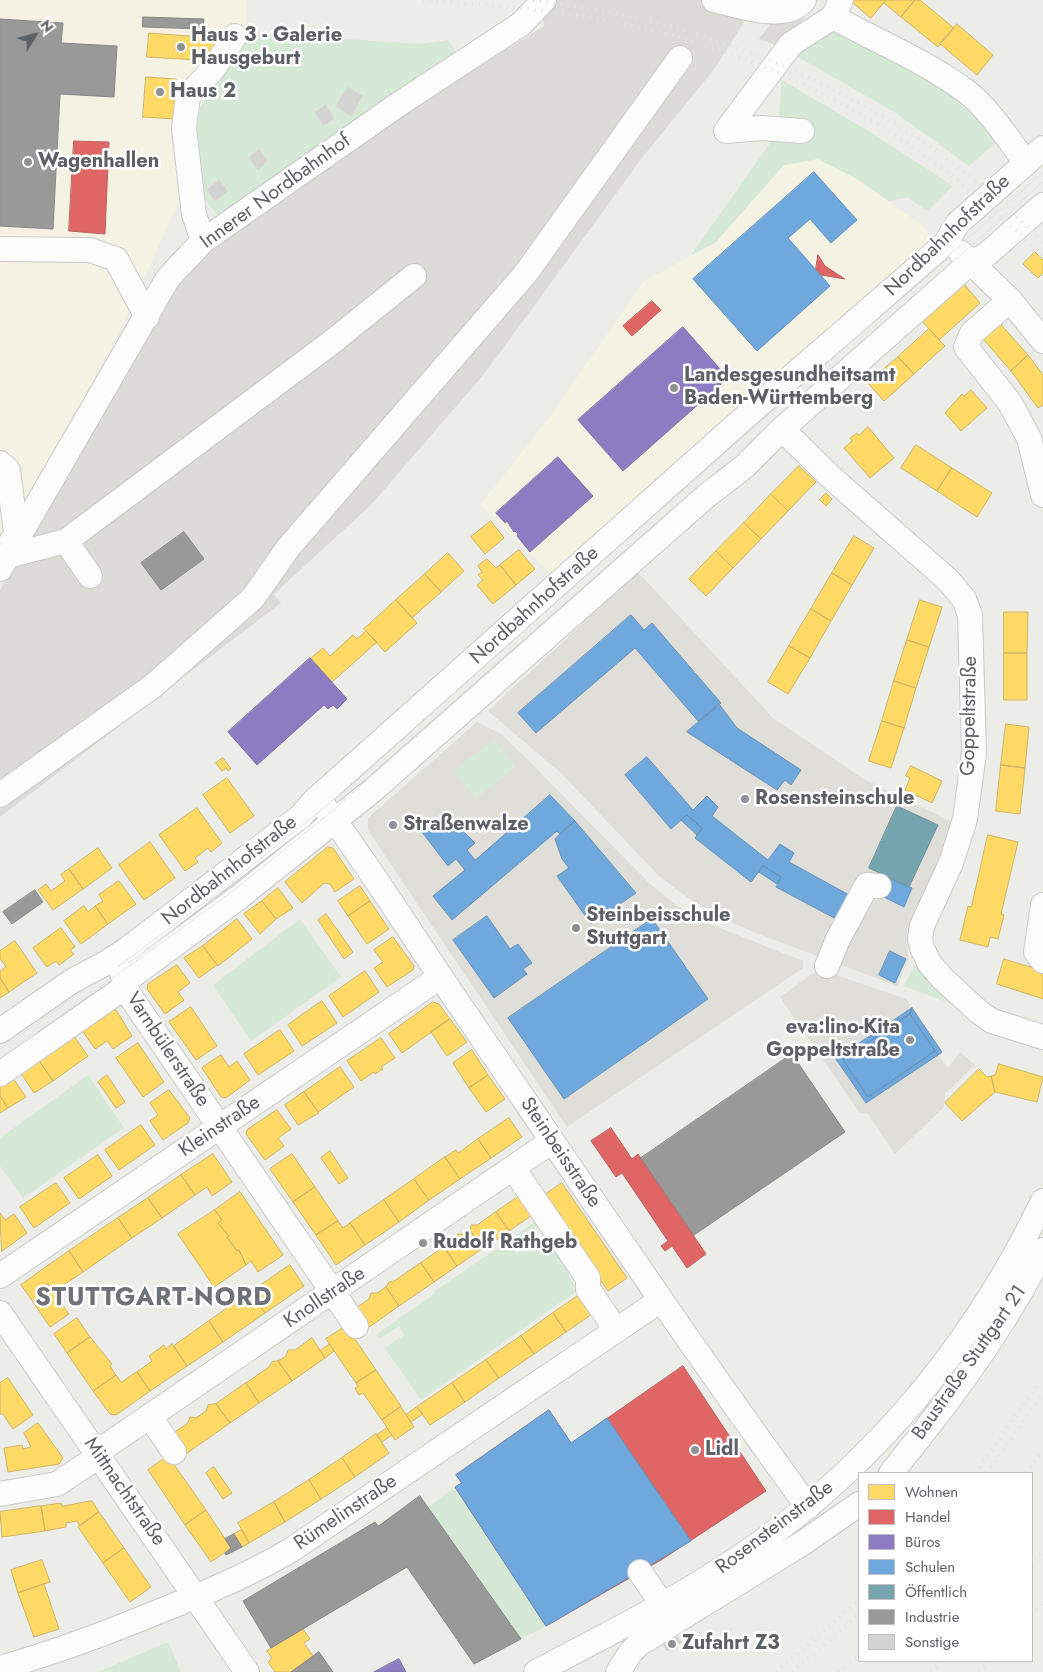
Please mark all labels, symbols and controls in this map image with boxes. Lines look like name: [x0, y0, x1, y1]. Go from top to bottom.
north arrow: [10, 10, 60, 60]
text: N: [36, 16, 58, 36]
place label: Haus 3 - Galerie Hausgeburt: [191, 24, 342, 71]
marker: Haus 3 - Galerie Hausgeburt: [175, 41, 187, 53]
place label: Haus 2: [170, 80, 236, 104]
marker: Haus 2: [154, 86, 166, 98]
street label: Innerer Nordbahnhof: [196, 129, 356, 255]
place label: Wagenhallen: [38, 150, 159, 174]
marker: Wagenhallen: [22, 156, 34, 168]
street label: Nordbahnhofstraße: [880, 170, 1016, 302]
place label: Landesgesundheitsamt Baden-Württemberg: [684, 364, 895, 411]
marker: Landesgesundheitsamt Baden-Württemberg: [668, 382, 680, 394]
street label: Nordbahnhofstraße: [466, 542, 604, 670]
street label: Goppeltstraße: [957, 656, 983, 776]
place label: Rosensteinschule: [755, 787, 915, 811]
marker: Rosensteinschule: [739, 793, 751, 805]
street label: Nordbahnhofstraße: [158, 811, 302, 931]
place label: Straßenwalze: [403, 813, 529, 837]
marker: Straßenwalze: [387, 819, 399, 831]
place label: Steinbeisschule Stuttgart: [586, 904, 731, 951]
marker: Steinbeisschule Stuttgart: [570, 922, 582, 934]
street label: Varnbülerstraße: [120, 988, 214, 1112]
place label: eva:lino-Kita Goppeltstraße: [766, 1016, 900, 1063]
marker: eva:lino-Kita Goppeltstraße: [904, 1034, 916, 1046]
street label: Kleinstraße: [175, 1091, 265, 1163]
street label: Steinbeisstraße: [514, 1093, 606, 1213]
place label: Rudolf Rathgeb: [433, 1231, 577, 1255]
marker: Rudolf Rathgeb: [417, 1237, 429, 1249]
street label: Knollstraße: [280, 1262, 370, 1334]
street label: Baustraße Stuttgart 21: [908, 1281, 1032, 1445]
district label: STUTTGART-NORD: [34, 1284, 274, 1314]
street label: Mittnachtstraße: [78, 1433, 170, 1551]
place label: Lidl: [705, 1438, 739, 1462]
marker: Lidl: [689, 1444, 701, 1456]
street label: Rümelinstraße: [290, 1470, 402, 1556]
legend: [858, 1472, 1033, 1662]
street label: Rosensteinstraße: [712, 1476, 838, 1580]
text: Wohnen: [905, 1481, 958, 1503]
text: Handel: [905, 1506, 951, 1528]
text: Büros: [905, 1531, 940, 1553]
text: Schulen: [905, 1556, 955, 1578]
text: Öffentlich: [905, 1581, 967, 1603]
text: Industrie: [905, 1606, 959, 1628]
text: Sonstige: [905, 1631, 959, 1653]
place label: Zufahrt Z3: [682, 1632, 780, 1656]
marker: Zufahrt Z3: [666, 1638, 678, 1650]

